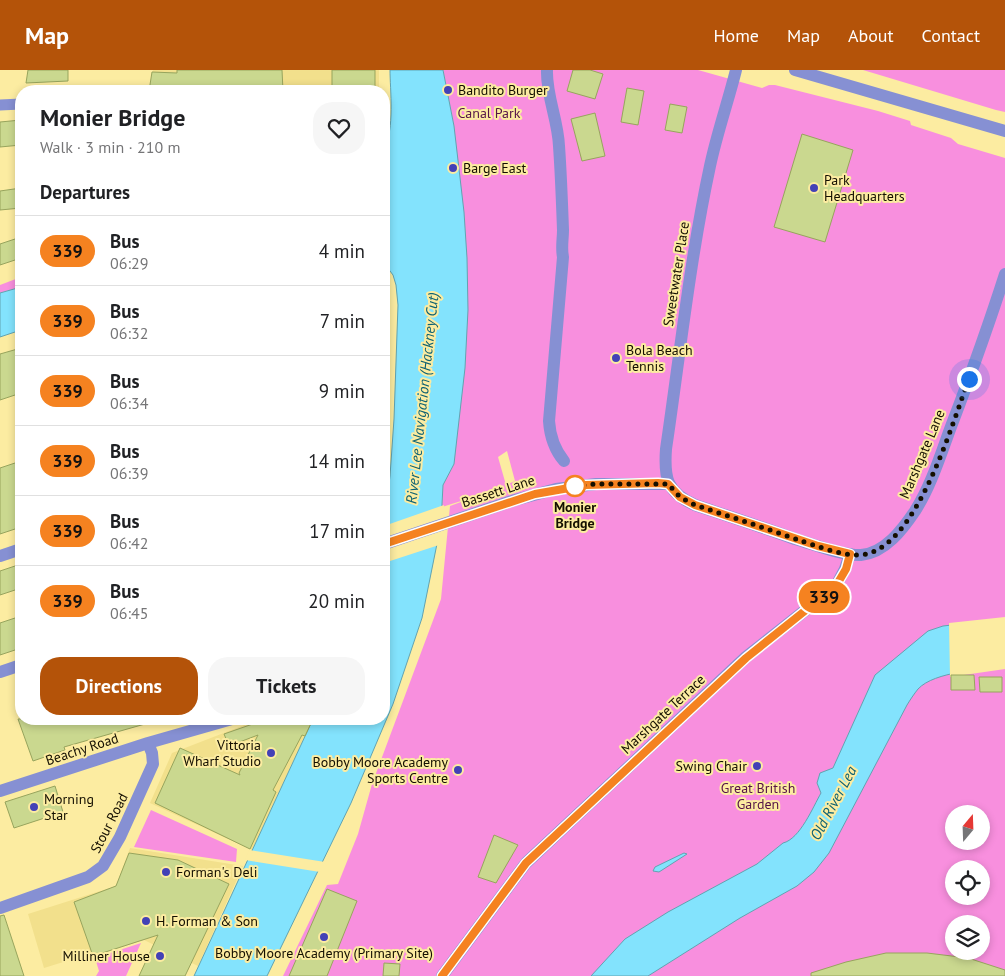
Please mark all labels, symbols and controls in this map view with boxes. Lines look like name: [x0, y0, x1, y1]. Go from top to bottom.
text: Map: [25, 20, 69, 51]
text: Home: [713, 24, 759, 47]
text: Map: [787, 24, 820, 47]
text: About: [848, 24, 894, 47]
text: Contact: [922, 24, 980, 47]
place label: Bandito Burger: [458, 81, 548, 99]
marker: Bandito Burger: [442, 84, 454, 96]
text: Monier Bridge: [40, 102, 185, 133]
button: heart: [313, 102, 365, 154]
park label: Canal Park: [458, 104, 521, 122]
text: Walk · 3 min · 210 m: [40, 137, 180, 157]
place label: Barge East: [463, 159, 527, 177]
marker: Barge East: [447, 162, 459, 174]
place label: Park Headquarters: [824, 171, 905, 205]
text: Departures: [40, 180, 130, 204]
marker: Park Headquarters: [808, 182, 820, 194]
street label: Sweetwater Place: [659, 220, 693, 328]
text: Bus: [110, 229, 139, 253]
text: 339: [52, 239, 83, 262]
text: 4 min: [319, 239, 365, 263]
text: 06:29: [110, 253, 148, 273]
water label: River Lee Navigation (Hackney Cut): [401, 291, 443, 505]
text: Bus: [110, 299, 139, 323]
text: 339: [52, 309, 83, 332]
text: 7 min: [320, 309, 365, 333]
text: 06:32: [110, 323, 148, 343]
place label: Bola Beach Tennis: [626, 341, 693, 375]
marker: Bola Beach Tennis: [610, 352, 622, 364]
your location: [957, 367, 982, 392]
text: Bus: [110, 369, 139, 393]
text: 339: [52, 379, 83, 402]
text: 9 min: [319, 379, 365, 403]
text: 06:34: [110, 393, 148, 413]
street label: Marshgate Lane: [895, 407, 949, 501]
text: Bus: [110, 439, 139, 463]
text: 339: [52, 449, 83, 472]
text: 14 min: [308, 449, 365, 473]
text: 06:39: [110, 463, 148, 483]
street label: Bassett Lane: [459, 471, 537, 511]
marker: Monier Bridge: [564, 475, 586, 497]
place label: Monier Bridge: [554, 498, 596, 532]
text: Bus: [110, 509, 139, 533]
text: 339: [52, 519, 83, 542]
text: 17 min: [309, 519, 365, 543]
text: 06:42: [110, 533, 148, 553]
text: Bus: [110, 579, 139, 603]
line badge: 339: [795, 581, 853, 613]
text: 339: [809, 585, 839, 608]
text: 339: [52, 589, 83, 612]
text: 20 min: [308, 589, 365, 613]
text: 06:45: [110, 603, 148, 623]
button: Directions: [40, 657, 198, 715]
button: Tickets: [208, 657, 365, 715]
street label: Marshgate Terrace: [617, 670, 709, 758]
street label: Beachy Road: [43, 729, 121, 769]
place label: Vittoria Wharf Studio: [183, 736, 261, 770]
marker: Vittoria Wharf Studio: [265, 747, 277, 759]
place label: Bobby Moore Academy Sports Centre: [313, 753, 448, 787]
place label: Swing Chair: [676, 757, 747, 775]
marker: Swing Chair: [751, 760, 763, 772]
water label: Old River Lea: [806, 762, 861, 843]
marker: Bobby Moore Academy Sports Centre: [452, 764, 464, 776]
park label: Great British Garden: [721, 779, 795, 813]
place label: Morning Star: [44, 790, 94, 824]
street label: Stour Road: [86, 790, 132, 856]
marker: Morning Star: [28, 801, 40, 813]
north arrow: [945, 805, 990, 850]
map controls: [945, 805, 990, 960]
button: locate: [945, 860, 990, 905]
place label: Forman's Deli: [176, 863, 257, 881]
marker: Forman's Deli: [160, 866, 172, 878]
place label: H. Forman & Son: [156, 912, 258, 930]
marker: H. Forman & Son: [140, 915, 152, 927]
button: layers: [945, 915, 990, 960]
marker: Bobby Moore Academy (Primary Site): [318, 931, 330, 943]
place label: Bobby Moore Academy (Primary Site): [215, 944, 433, 962]
place label: Milliner House: [63, 947, 150, 965]
marker: Milliner House: [154, 950, 166, 962]

